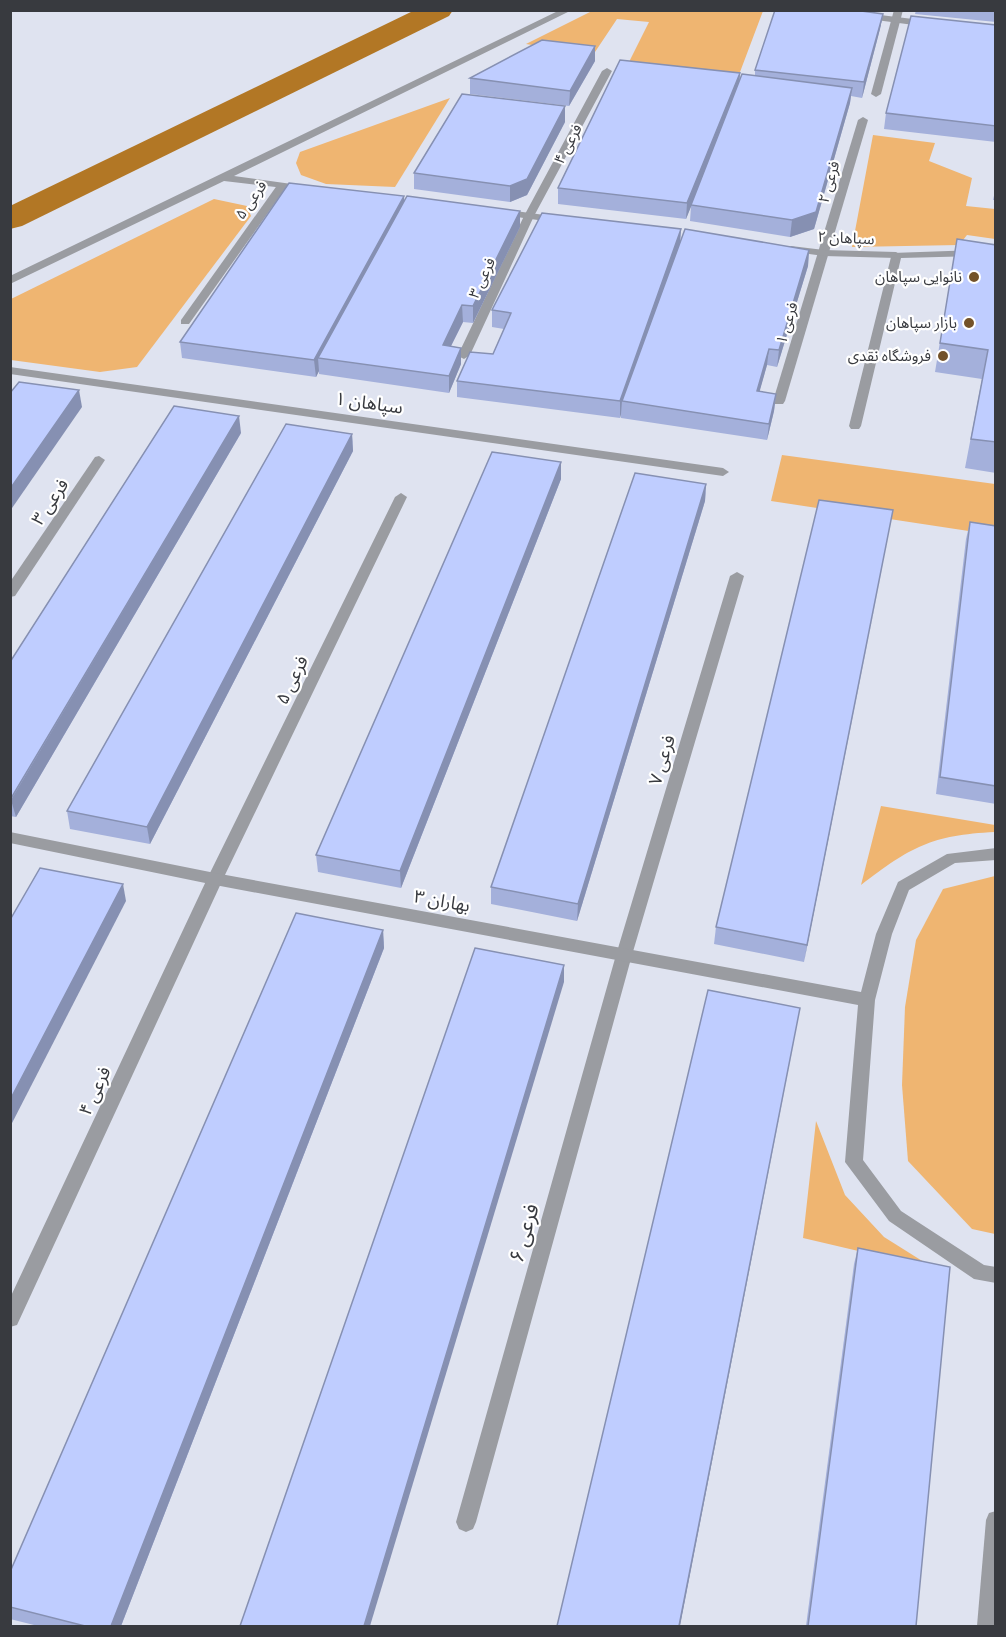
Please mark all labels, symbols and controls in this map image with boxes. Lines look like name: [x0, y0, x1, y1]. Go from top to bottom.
street label: فرعی ۴: [547, 119, 588, 168]
street label: فرعی ۲: [812, 158, 846, 206]
street label: فرعی ۵: [229, 175, 272, 224]
street label: سپاهان ۲: [817, 225, 875, 250]
street label: فرعی ۳: [462, 253, 501, 302]
place label: نانوایی سپاهان: [875, 265, 962, 288]
marker: نانوایی سپاهان: [967, 270, 981, 284]
street label: فرعی ۱: [769, 299, 804, 347]
place label: بازار سپاهان: [886, 311, 957, 334]
marker: بازار سپاهان: [962, 316, 976, 330]
place label: فروشگاه نقدی: [848, 344, 931, 367]
marker: فروشگاه نقدی: [936, 349, 950, 363]
street label: سپاهان ۱: [333, 384, 405, 421]
street label: فرعی ۳: [24, 473, 75, 531]
street label: فرعی ۵: [268, 651, 315, 709]
street label: فرعی ۷: [641, 731, 682, 788]
street label: بهاران ۳: [412, 882, 472, 919]
street label: فرعی ۴: [71, 1062, 118, 1120]
street label: فرعی ۶: [499, 1200, 547, 1266]

